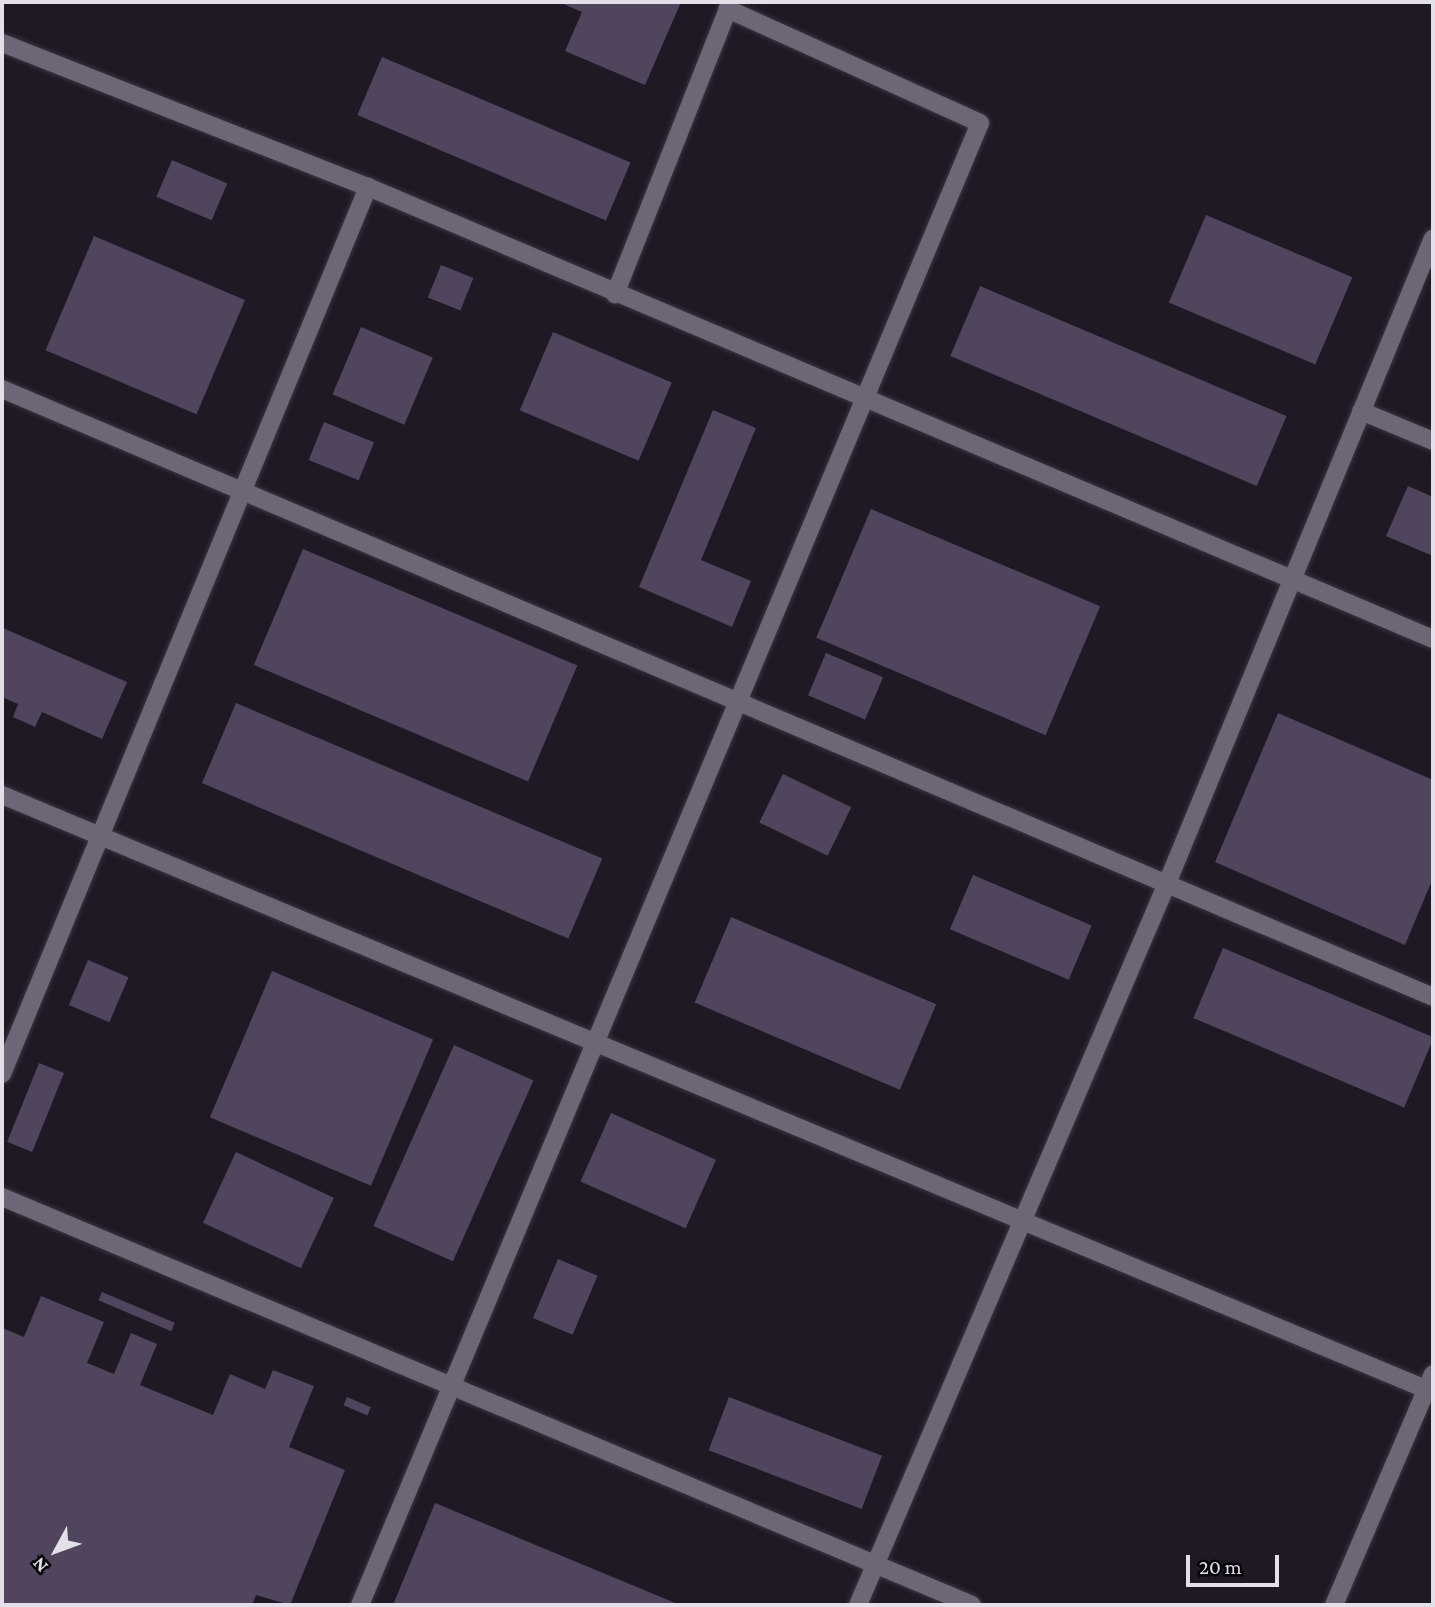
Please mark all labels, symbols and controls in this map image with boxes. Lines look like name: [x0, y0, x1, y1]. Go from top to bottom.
north arrow: [21, 1516, 91, 1586]
scale bar: [1190, 1540, 1283, 1584]
text: N: [28, 1553, 52, 1577]
text: 20 m: [1199, 1555, 1242, 1579]

